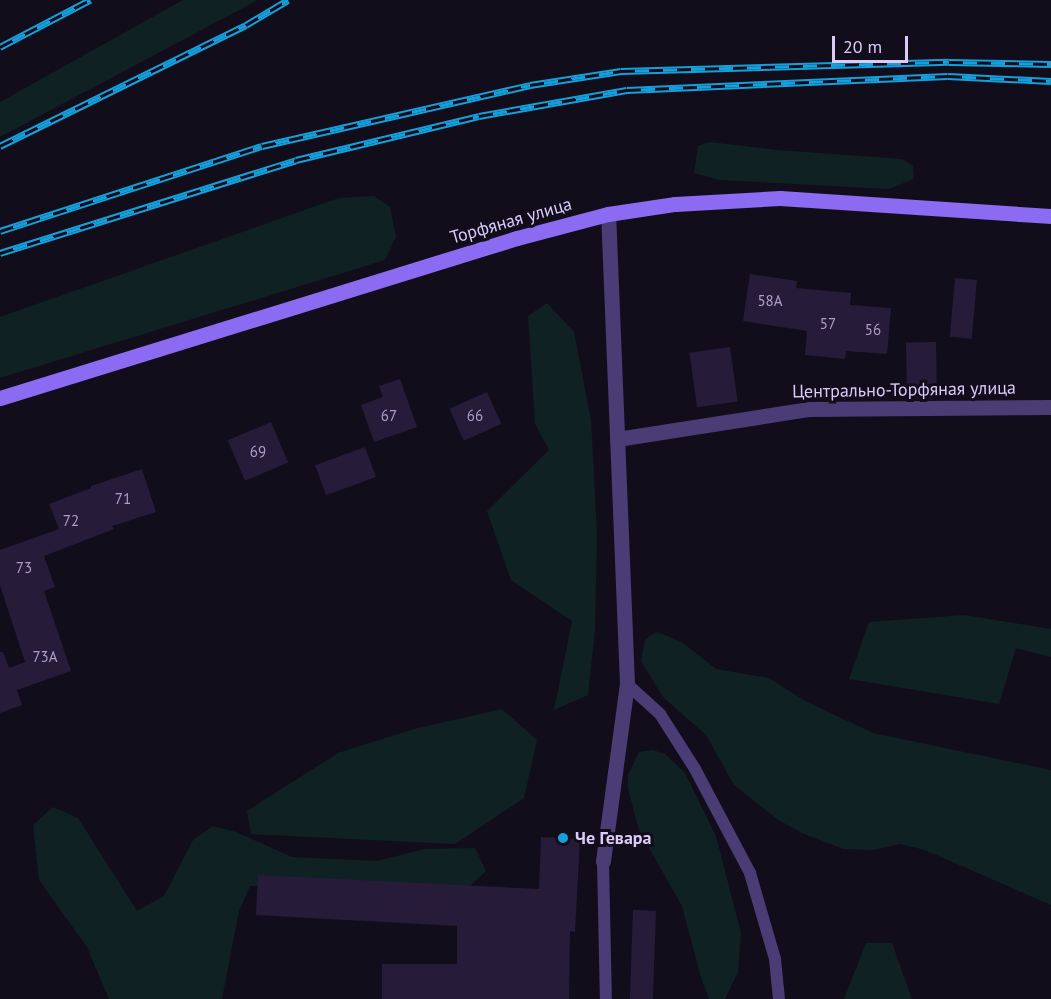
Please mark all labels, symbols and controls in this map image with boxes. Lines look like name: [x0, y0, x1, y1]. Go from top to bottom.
scale bar: [835, 24, 912, 62]
text: 20 m: [843, 35, 882, 58]
street label: Торфяная улица: [448, 193, 574, 249]
house number: 58А: [757, 292, 783, 310]
house number: 57: [820, 315, 836, 333]
house number: 56: [865, 321, 881, 339]
street label: Центрально-Торфяная улица: [792, 377, 1016, 403]
house number: 67: [381, 407, 397, 425]
house number: 66: [467, 407, 483, 425]
house number: 69: [250, 443, 266, 461]
house number: 71: [115, 490, 131, 508]
house number: 72: [63, 512, 79, 530]
house number: 73: [16, 559, 32, 577]
house number: 73А: [32, 648, 58, 666]
place label: Че Гевара: [575, 827, 652, 849]
marker: Че Гевара: [556, 831, 570, 845]

